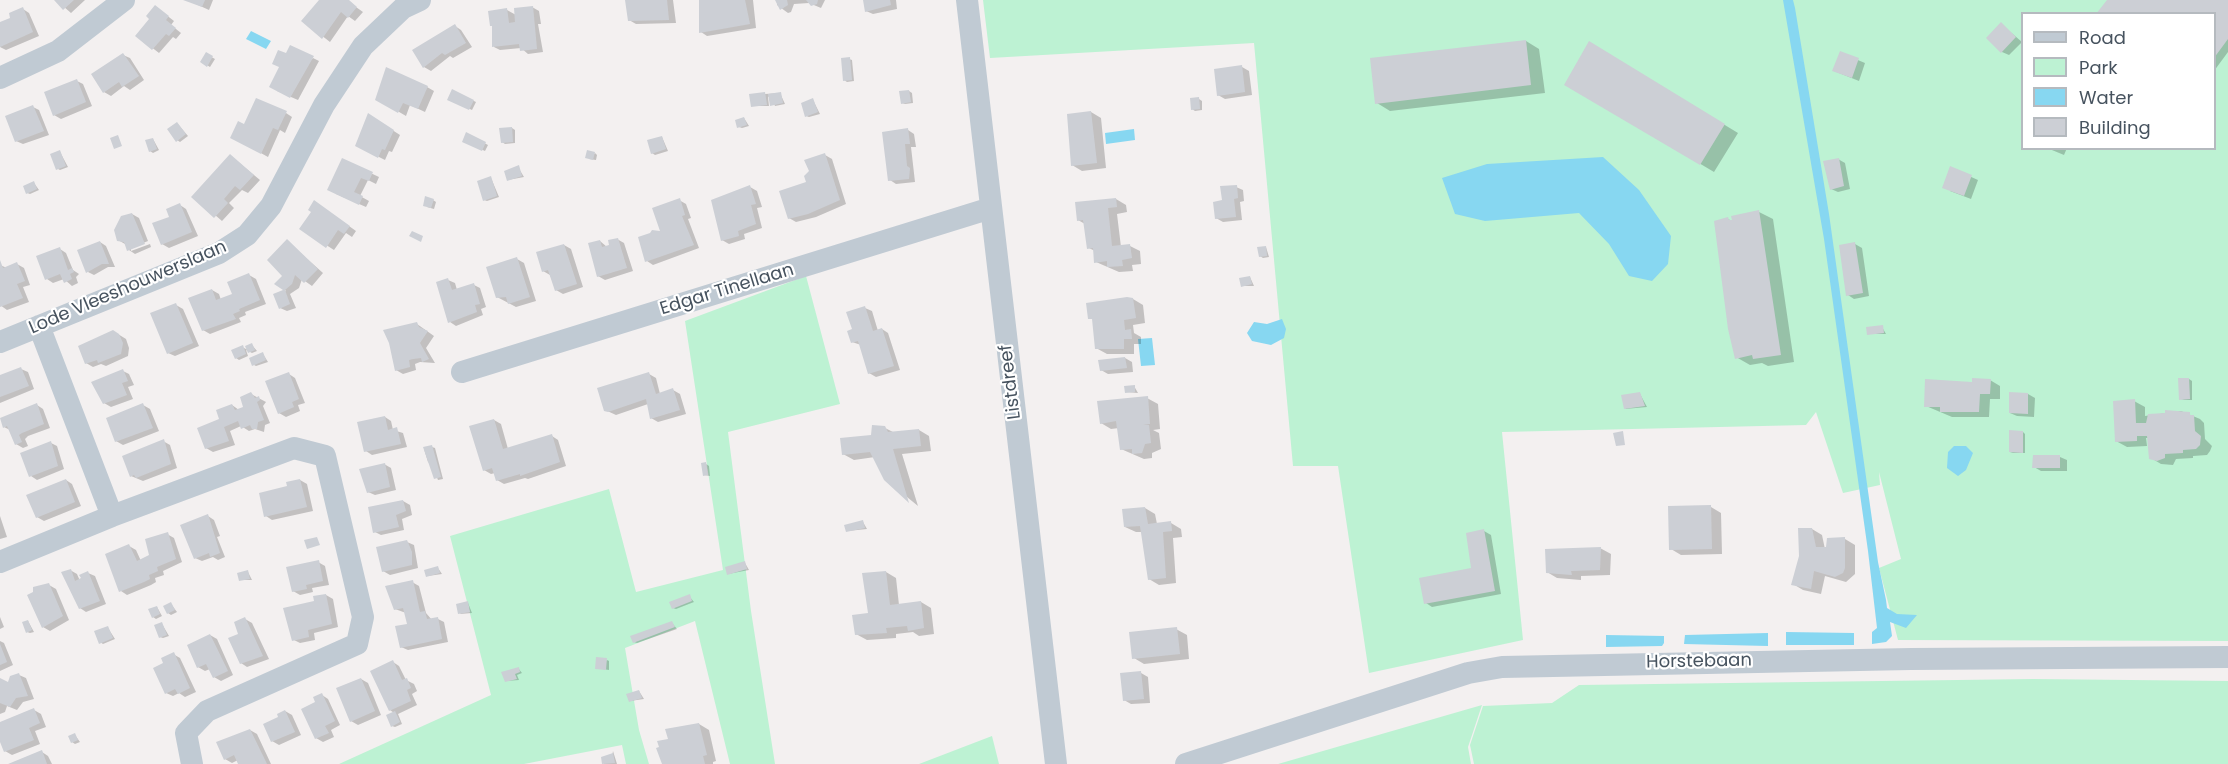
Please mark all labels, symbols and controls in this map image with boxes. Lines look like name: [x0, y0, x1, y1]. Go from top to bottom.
legend: [2021, 12, 2216, 150]
text: Road: [2079, 25, 2126, 50]
text: Park: [2079, 55, 2118, 80]
text: Water: [2079, 85, 2133, 110]
text: Building: [2079, 115, 2151, 140]
street label: Lode Vleeshouwerslaan: [26, 237, 230, 339]
street label: Edgar Tinellaan: [657, 259, 797, 321]
street label: Listdreef: [996, 343, 1026, 421]
street label: Horstebaan: [1646, 650, 1752, 674]

